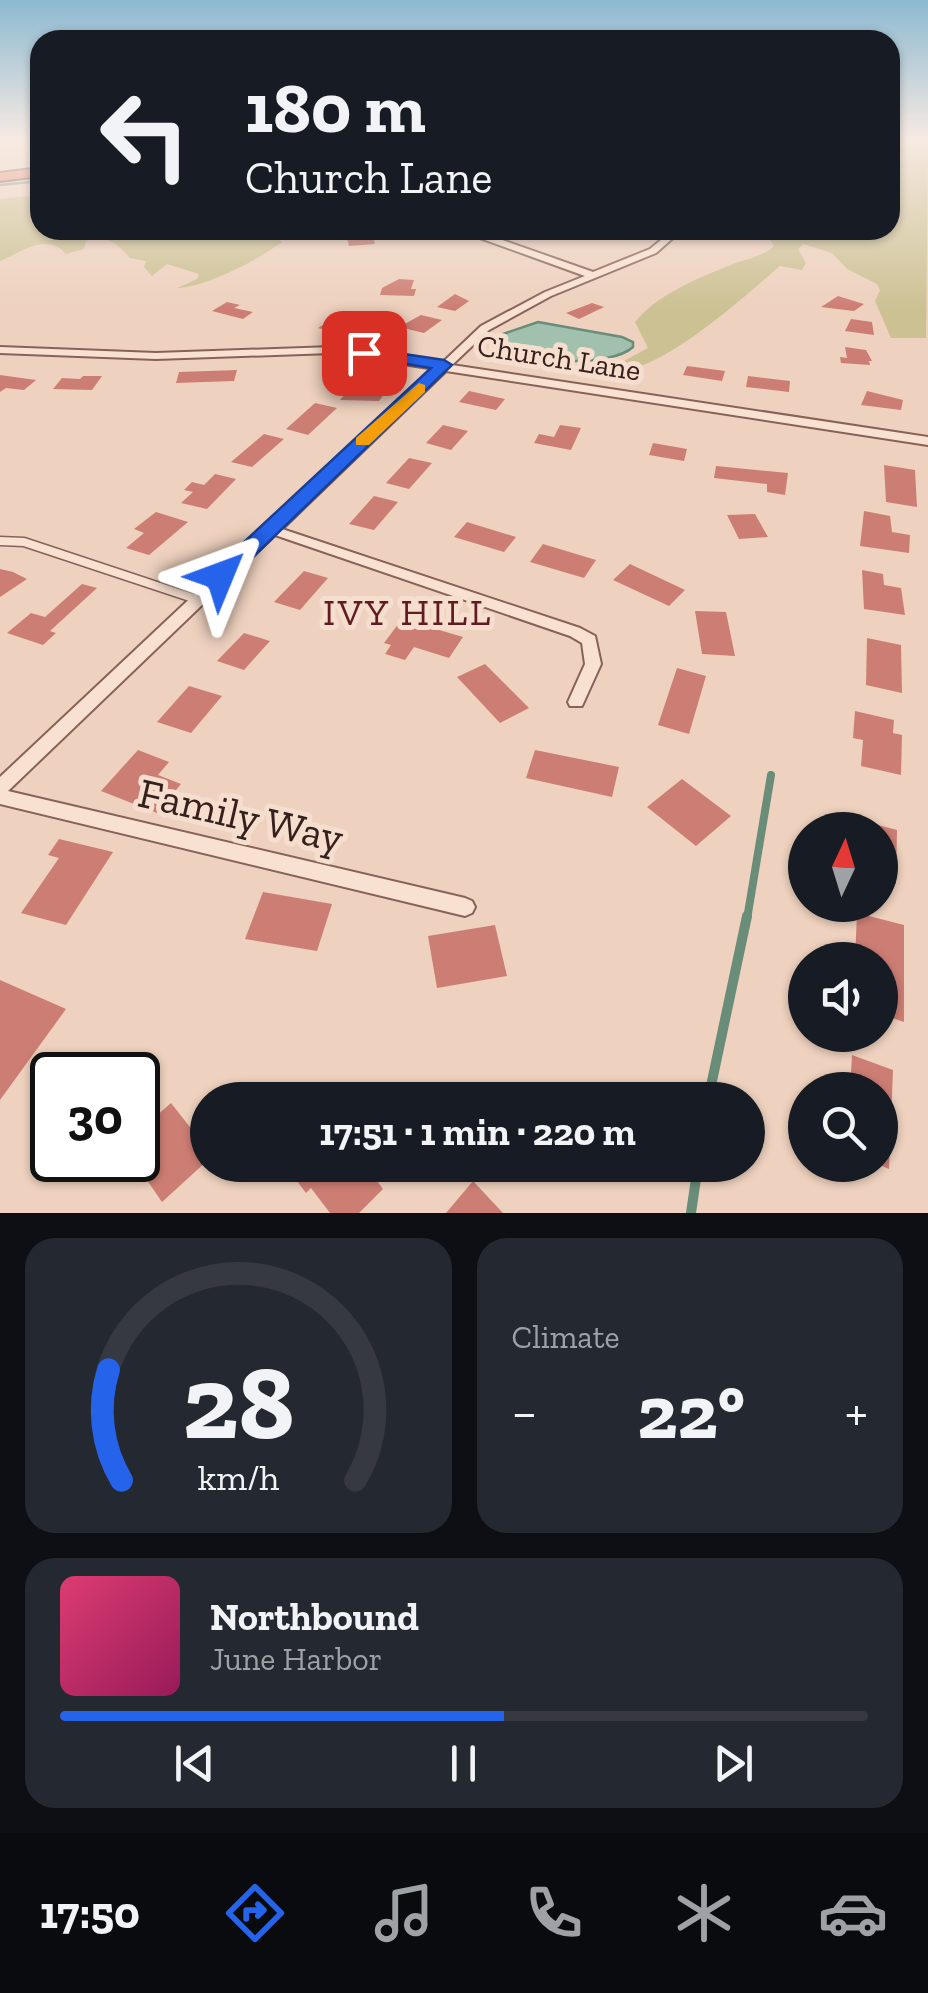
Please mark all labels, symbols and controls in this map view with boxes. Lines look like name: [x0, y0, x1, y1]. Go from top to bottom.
text: 180 m: [245, 66, 426, 150]
icon: left: [80, 70, 210, 200]
text: Church Lane: [245, 151, 492, 205]
pin: [322, 311, 407, 396]
icon: arrive: [337, 326, 392, 381]
street label: Church Lane: [475, 327, 643, 389]
position arrow: [168, 524, 272, 628]
district label: IVY HILL: [323, 589, 493, 635]
street label: Family Way: [134, 767, 349, 863]
north arrow: [788, 812, 898, 922]
map controls: [788, 812, 898, 1182]
button: sound: [788, 942, 898, 1052]
speed limit sign: 30: [30, 1052, 160, 1182]
button: search: [788, 1072, 898, 1182]
text: 17:51 · 1 min · 220 m: [319, 1109, 636, 1155]
text: Climate: [512, 1318, 620, 1356]
text: 28: [182, 1340, 294, 1465]
text: 22°: [637, 1367, 745, 1457]
text: −: [512, 1379, 537, 1445]
text: +: [845, 1379, 868, 1445]
text: km/h: [197, 1456, 279, 1499]
text: Northbound: [210, 1594, 419, 1640]
text: June Harbor: [210, 1640, 382, 1678]
icon: previous: [167, 1736, 222, 1791]
icon: pause: [436, 1736, 491, 1791]
icon: next: [706, 1736, 761, 1791]
icon: directions: [220, 1878, 290, 1948]
icon: music: [369, 1878, 439, 1948]
icon: phone: [519, 1878, 589, 1948]
icon: climate: [669, 1878, 739, 1948]
icon: car: [818, 1878, 888, 1948]
text: 17:50: [40, 1886, 140, 1940]

